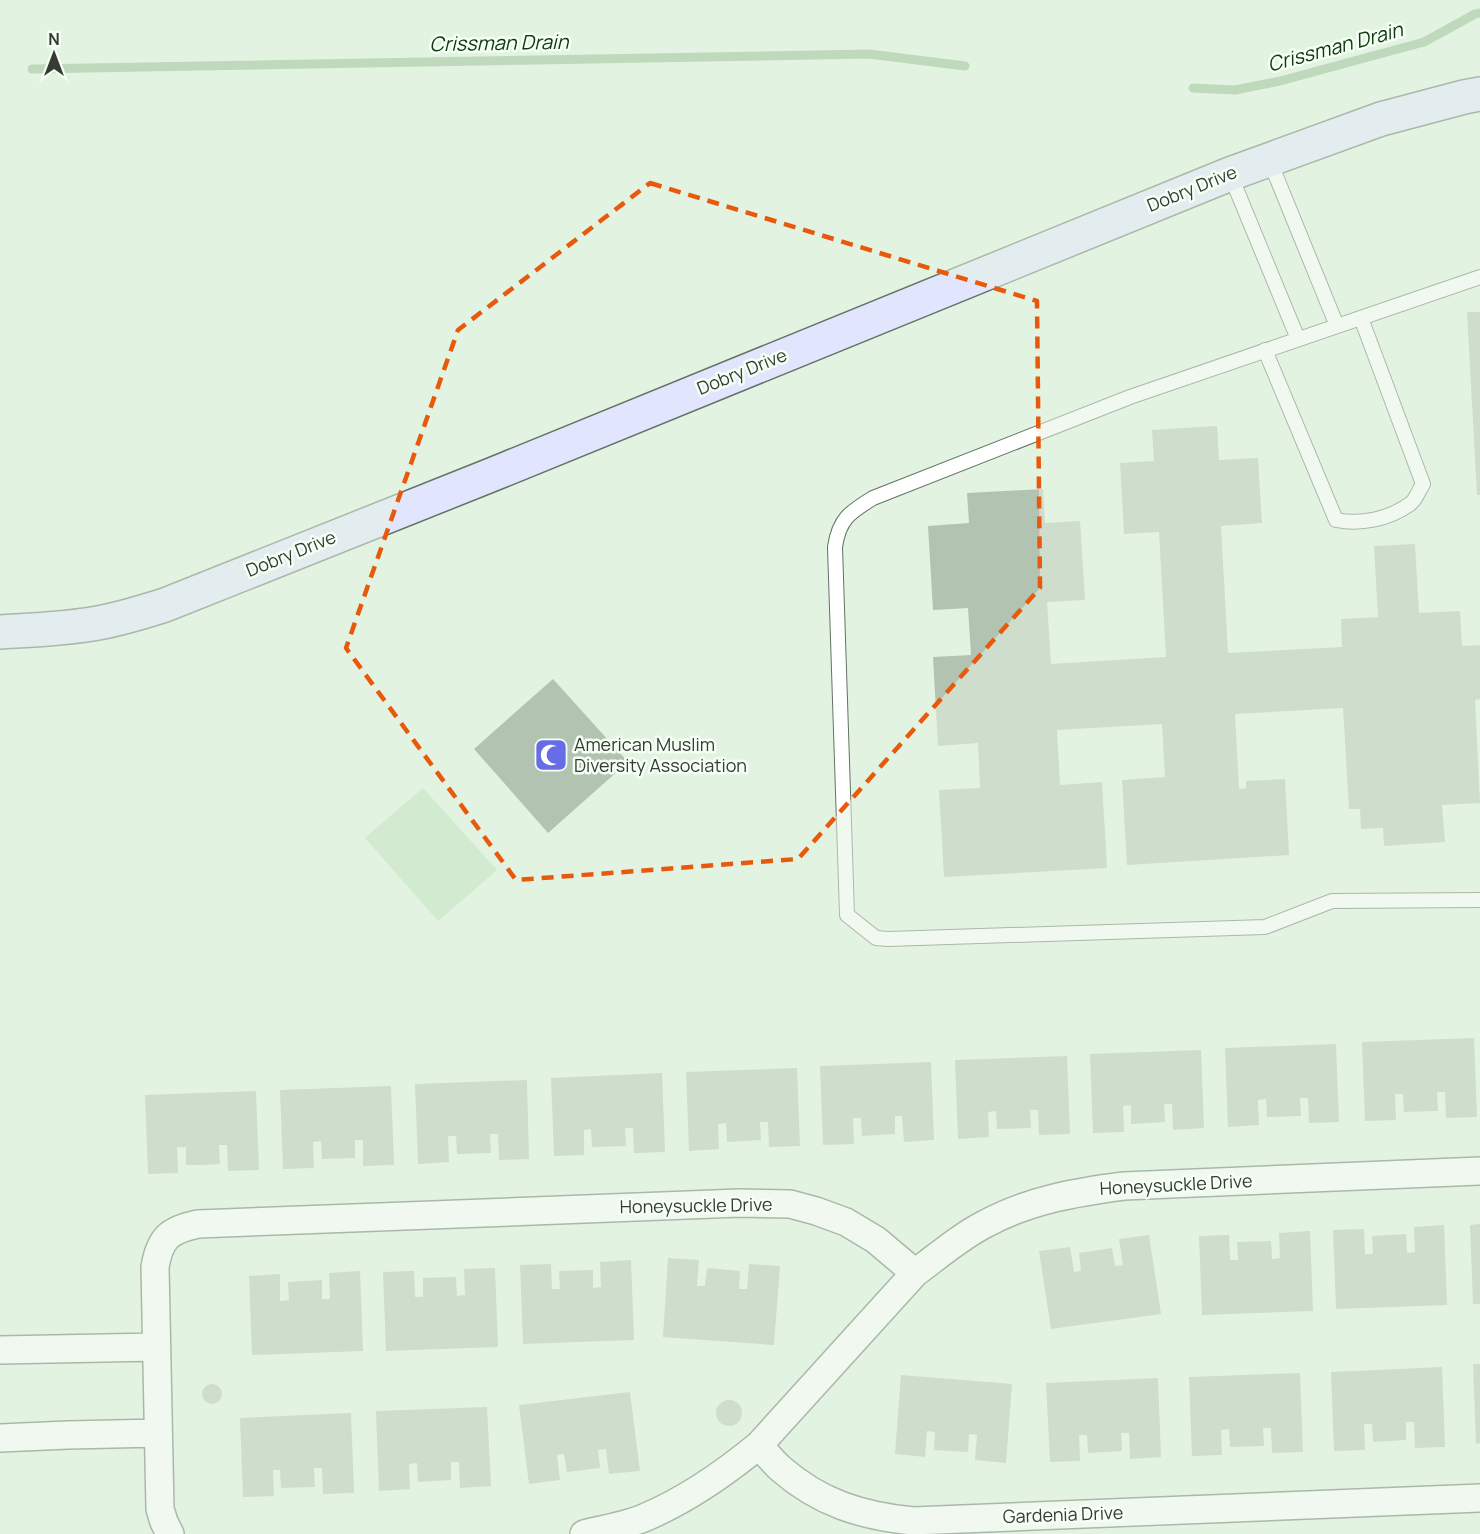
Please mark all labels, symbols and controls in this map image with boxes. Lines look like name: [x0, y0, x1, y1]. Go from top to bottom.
water label: Crissman Drain: [1264, 15, 1407, 78]
north arrow: [24, 24, 84, 84]
text: N: [48, 28, 60, 50]
water label: Crissman Drain: [429, 28, 570, 57]
street label: Dobry Drive: [1143, 159, 1240, 217]
street label: Dobry Drive: [693, 342, 790, 400]
street label: Dobry Drive: [242, 524, 339, 582]
place label: American Muslim Diversity Association: [574, 732, 747, 777]
mosque icon: American Muslim Diversity Association: [533, 737, 569, 773]
street label: Honeysuckle Drive: [1099, 1168, 1253, 1200]
street label: Honeysuckle Drive: [619, 1192, 773, 1218]
street label: Gardenia Drive: [1002, 1500, 1124, 1528]

